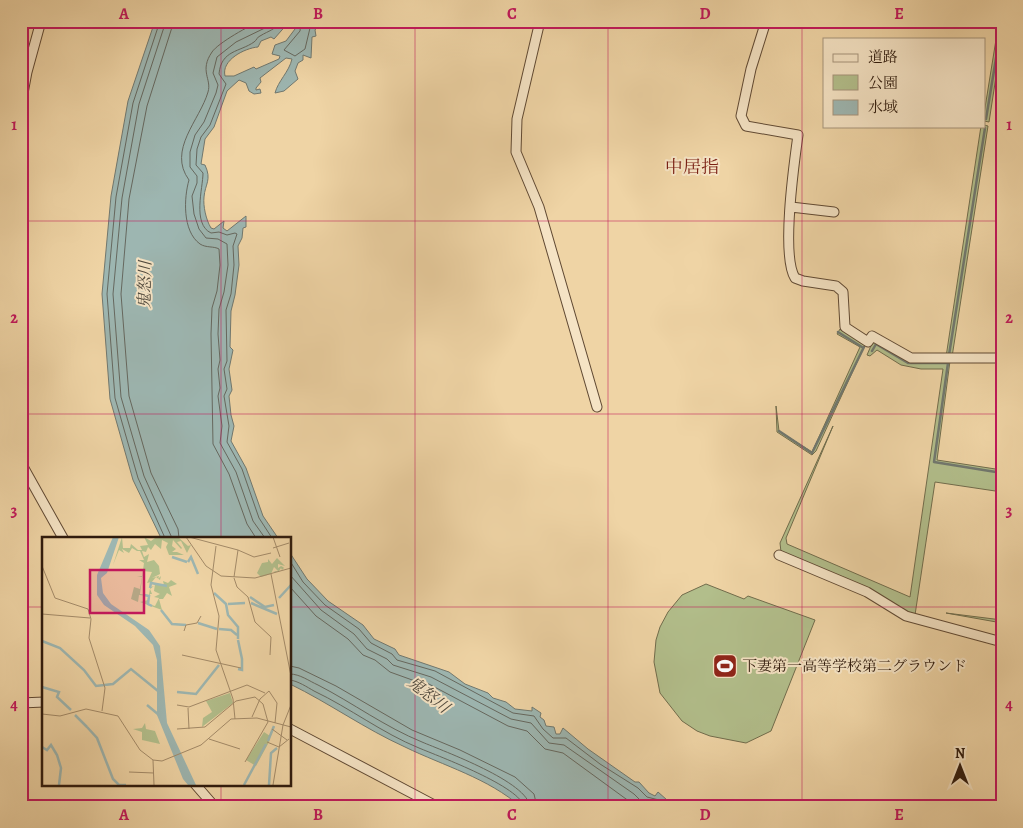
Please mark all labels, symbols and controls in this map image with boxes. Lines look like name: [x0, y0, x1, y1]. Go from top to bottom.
text: A: [118, 3, 130, 25]
text: B: [313, 3, 323, 25]
text: C: [507, 3, 517, 25]
text: D: [699, 3, 711, 25]
text: E: [894, 3, 904, 25]
legend: [823, 38, 986, 128]
text: 道路: [868, 47, 898, 67]
text: 公園: [868, 73, 898, 93]
text: 水域: [868, 97, 898, 117]
text: 1: [11, 114, 17, 136]
text: 1: [1006, 114, 1012, 136]
district label: 中居指: [665, 155, 719, 179]
water label: 鬼怒川: [134, 259, 156, 309]
text: 2: [10, 307, 18, 329]
text: 2: [1005, 307, 1013, 329]
text: 3: [11, 500, 18, 522]
text: 3: [1006, 500, 1013, 522]
inset map: [42, 537, 291, 786]
sports icon: 下妻第一高等学校第二グラウンド: [712, 653, 738, 679]
place label: 下妻第一高等学校第二グラウンド: [742, 656, 967, 676]
water label: 鬼怒川: [403, 671, 456, 719]
text: 4: [10, 694, 18, 716]
text: 4: [1005, 694, 1013, 716]
north arrow: [936, 740, 986, 790]
text: N: [955, 744, 965, 763]
text: A: [118, 804, 130, 826]
text: B: [313, 804, 323, 826]
text: C: [507, 804, 517, 826]
text: D: [699, 804, 711, 826]
text: E: [894, 804, 904, 826]

